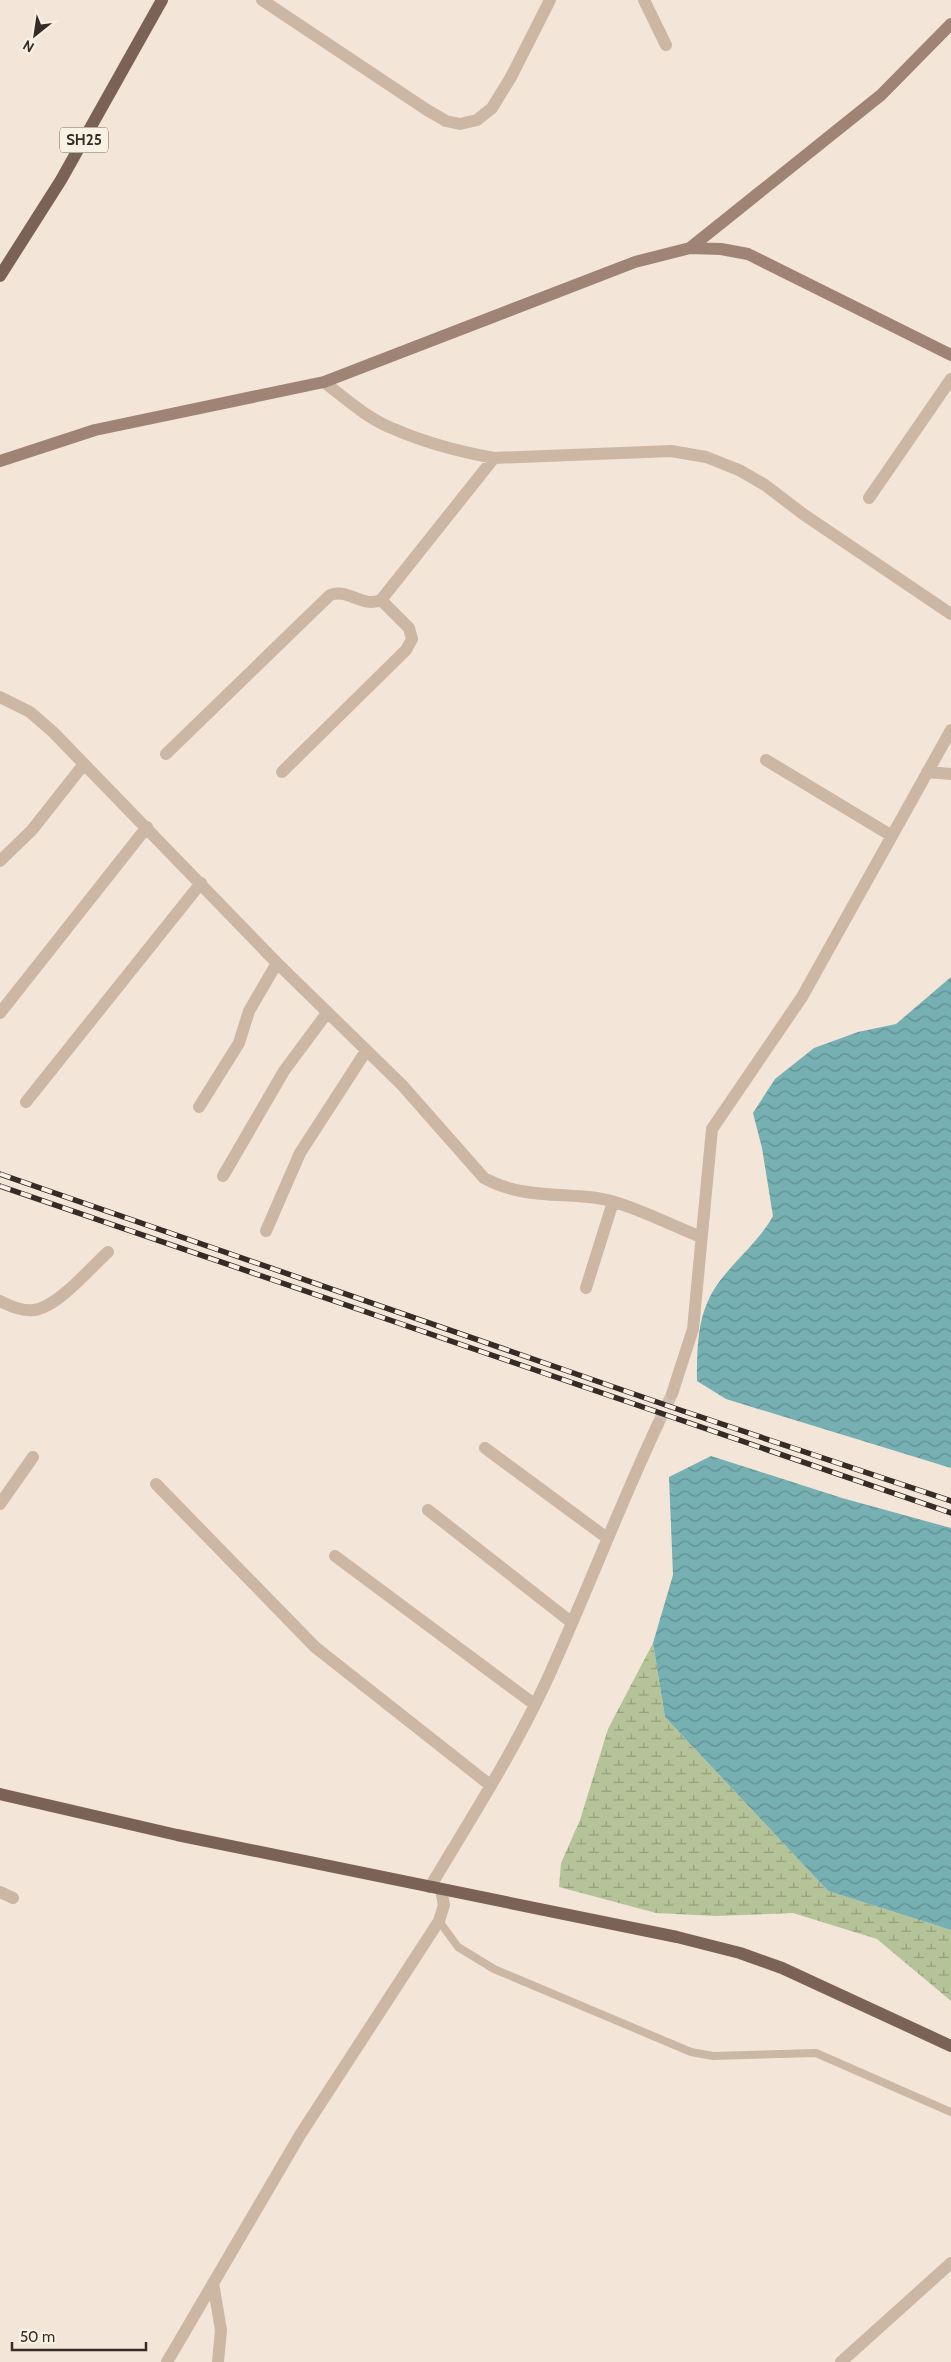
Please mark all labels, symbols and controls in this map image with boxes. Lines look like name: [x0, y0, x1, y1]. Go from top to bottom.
north arrow: [10, 10, 60, 60]
text: N: [20, 36, 37, 57]
road number: SH25: [60, 128, 108, 152]
scale bar: [12, 2320, 146, 2352]
text: 50 m: [20, 2328, 55, 2346]

